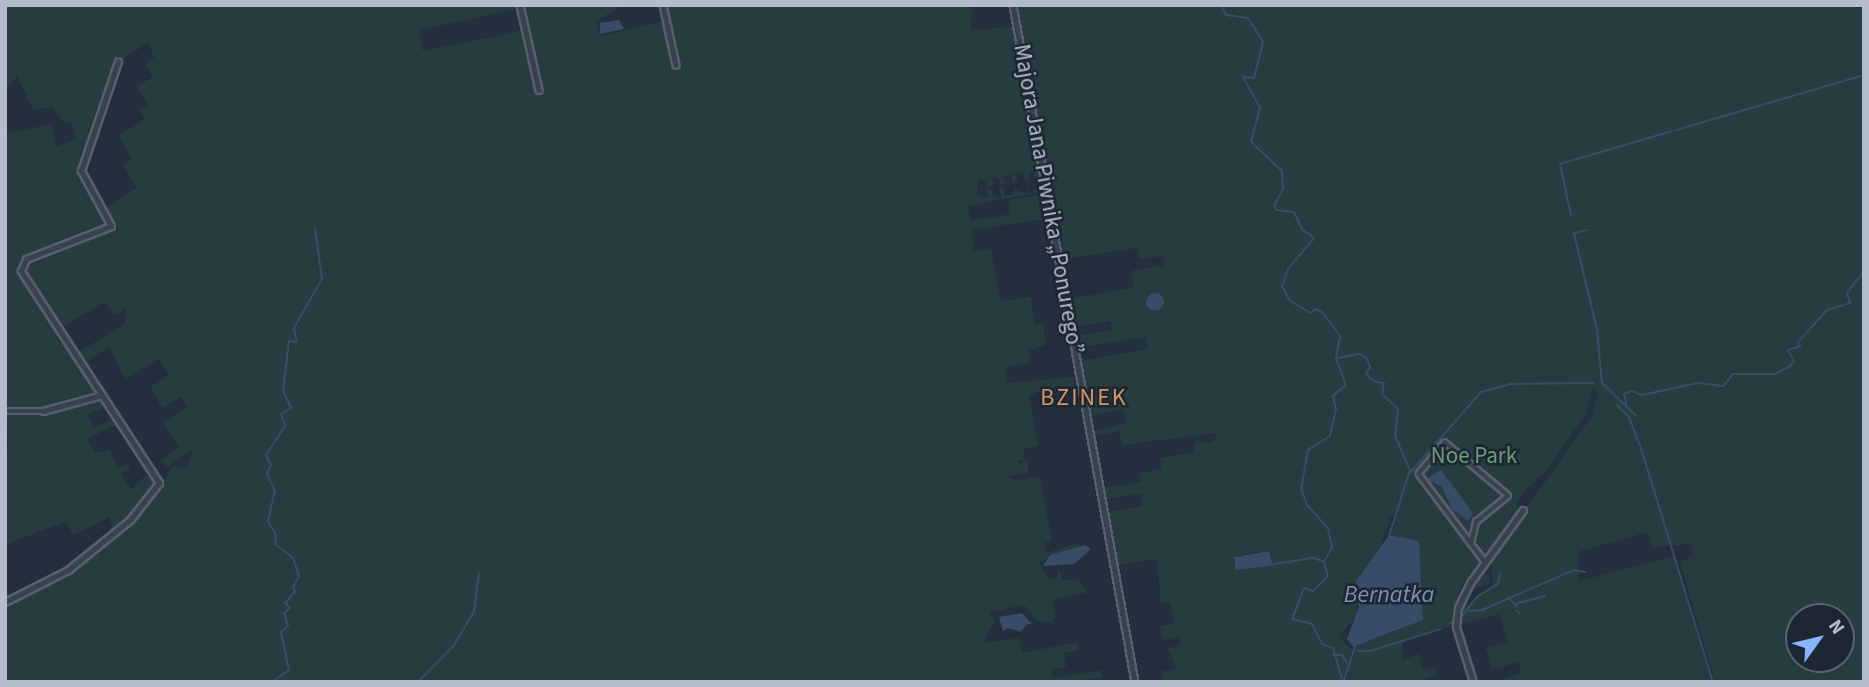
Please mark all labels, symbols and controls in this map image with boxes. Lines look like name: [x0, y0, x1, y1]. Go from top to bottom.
street label: Majora Jana Piwnika „Ponurego”: [1007, 42, 1089, 356]
district label: BZINEK: [1041, 384, 1127, 412]
park label: Noe Park: [1431, 442, 1517, 470]
water label: Bernatka: [1344, 581, 1434, 609]
north arrow: [1785, 603, 1855, 673]
text: N: [1821, 614, 1851, 640]

